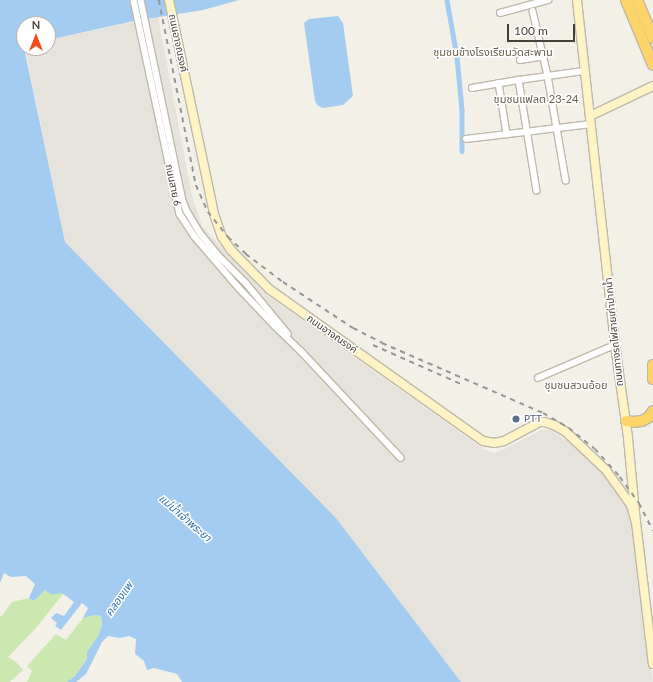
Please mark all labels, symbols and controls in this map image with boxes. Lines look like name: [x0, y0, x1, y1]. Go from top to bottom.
street label: ถนนอาจณรงค์: [166, 13, 190, 73]
north arrow: [16, 16, 56, 56]
scale bar: [509, 16, 577, 42]
text: N: [32, 18, 40, 31]
text: 100 m: [514, 23, 548, 38]
district label: ชุมชนข้างโรงเรียนวัดสะพาน: [433, 45, 553, 59]
district label: ชุมชนแฟลต 23-24: [494, 92, 578, 106]
street label: ถนนสาย 6: [163, 163, 183, 207]
street label: ถนนทางรถไฟสายเก่าปากน้ำ: [602, 277, 626, 387]
street label: ถนนอาจณรงค์: [304, 312, 360, 356]
district label: ชุมชนสวนอ้อย: [544, 378, 608, 392]
place label: PTT: [524, 413, 542, 425]
marker: PTT: [511, 414, 521, 424]
water label: แม่น้ำเจ้าพระยา: [156, 492, 214, 544]
water label: คลองแพ: [102, 579, 136, 619]

